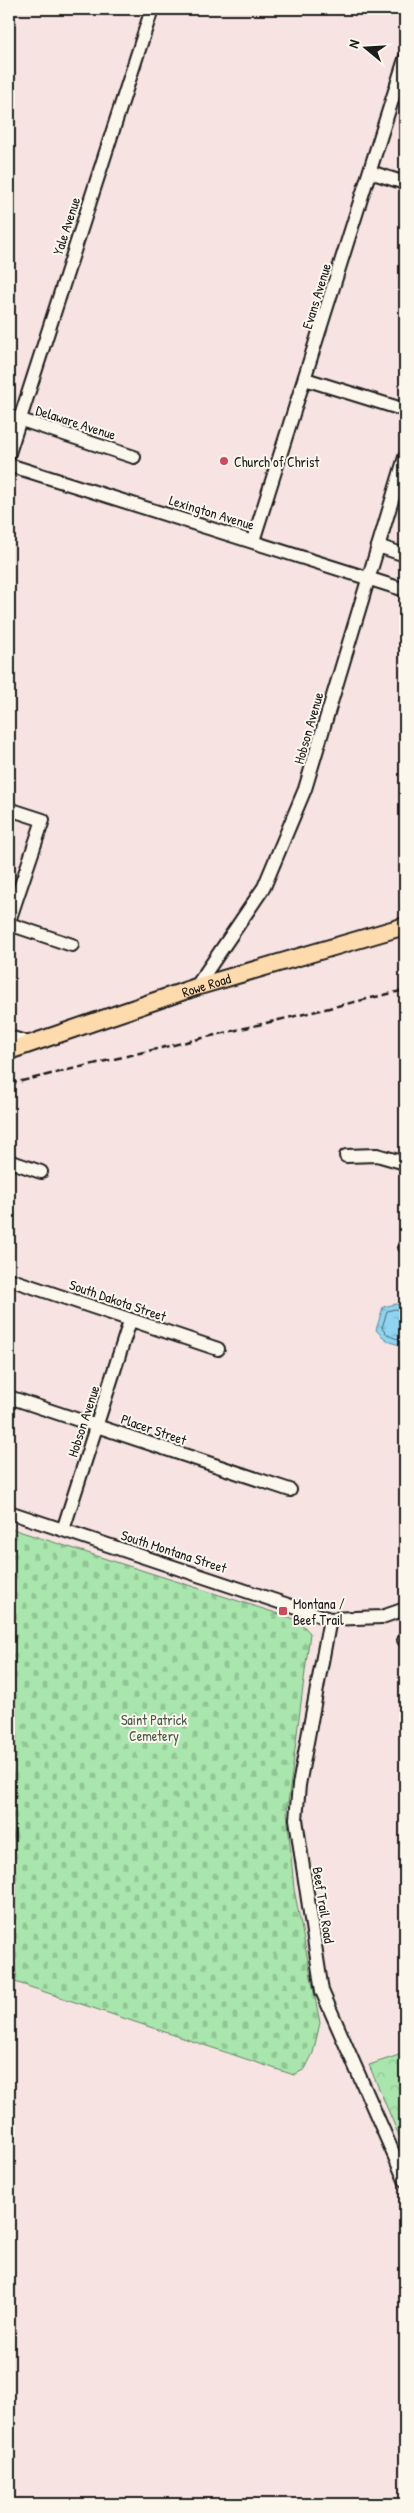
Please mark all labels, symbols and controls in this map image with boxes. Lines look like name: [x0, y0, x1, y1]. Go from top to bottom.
north arrow: [342, 22, 392, 72]
text: N: [343, 37, 364, 50]
street label: Yale Avenue: [48, 194, 84, 257]
street label: Evans Avenue: [297, 260, 335, 331]
street label: Delaware Avenue: [34, 400, 119, 444]
place label: Church of Christ: [234, 452, 319, 471]
marker: Church of Christ: [218, 455, 230, 467]
street label: Lexington Avenue: [167, 490, 257, 535]
street label: Hobson Avenue: [289, 689, 327, 766]
street label: Rowe Road: [179, 968, 233, 1001]
street label: South Dakota Street: [67, 1275, 169, 1326]
street label: Hobson Avenue: [63, 1382, 104, 1459]
street label: Placer Street: [119, 1409, 189, 1449]
street label: South Montana Street: [119, 1525, 229, 1577]
place label: Montana / Beef Trail: [293, 1594, 345, 1629]
marker: Montana / Beef Trail: [277, 1605, 289, 1617]
park label: Saint Patrick Cemetery: [121, 1710, 187, 1746]
street label: Beef Trail Road: [309, 1866, 339, 1945]

